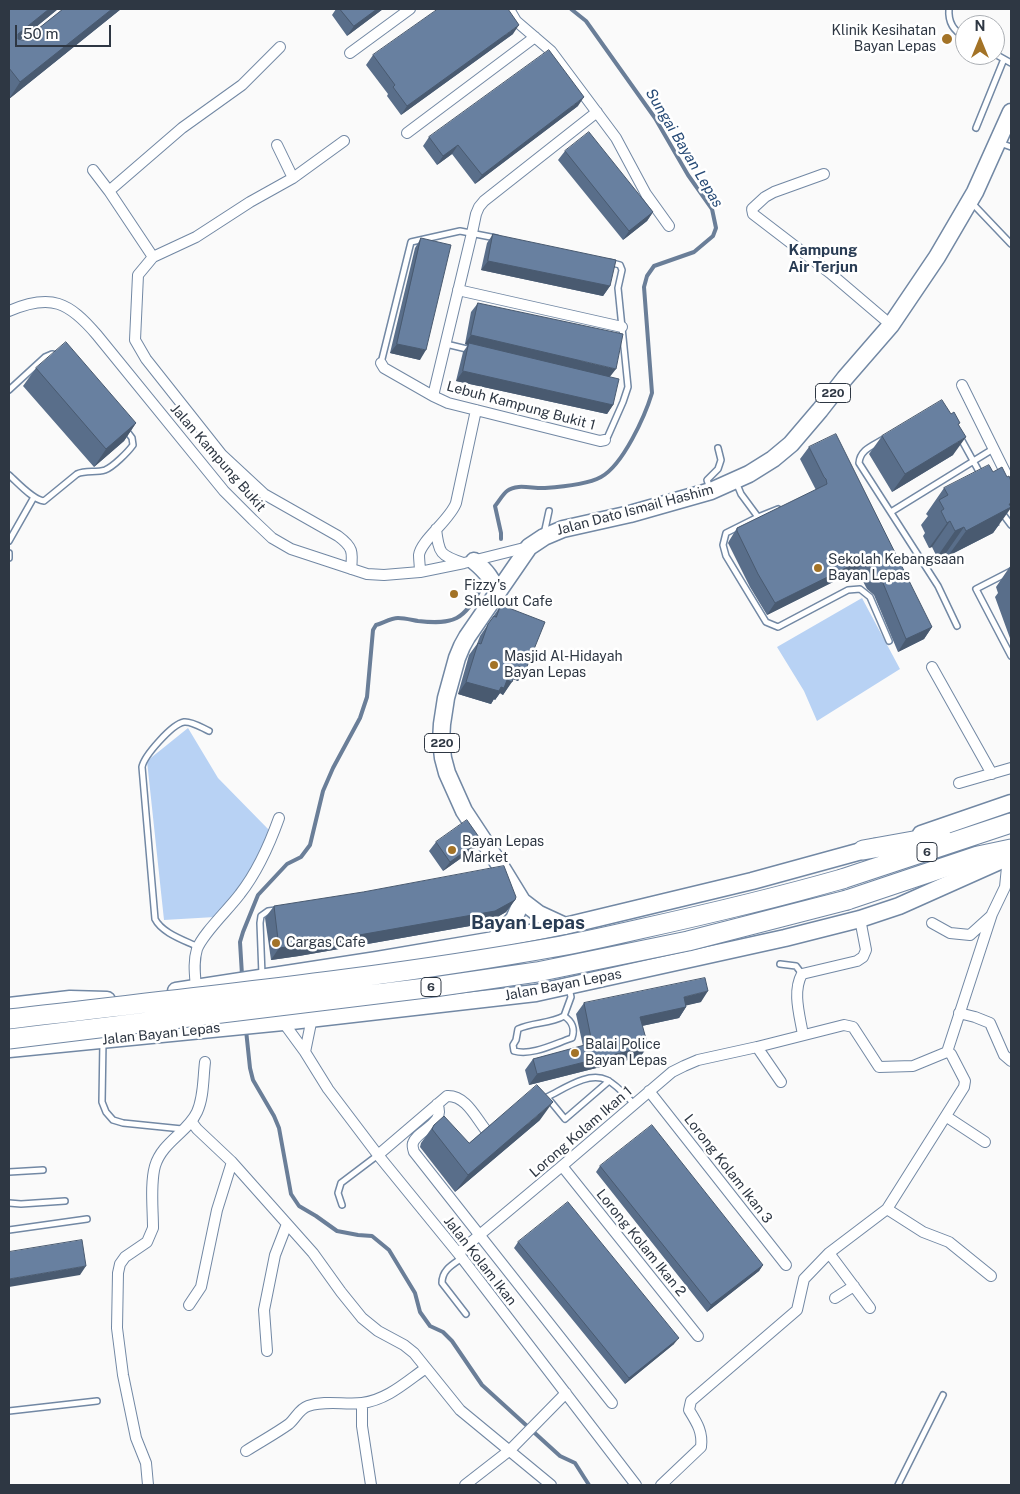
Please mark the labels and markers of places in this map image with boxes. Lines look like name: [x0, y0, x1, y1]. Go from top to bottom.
place label: Klinik Kesihatan Bayan Lepas: [831, 23, 936, 56]
marker: Klinik Kesihatan Bayan Lepas: [940, 32, 954, 46]
place label: Sekolah Kebangsaan Bayan Lepas: [828, 552, 964, 584]
marker: Sekolah Kebangsaan Bayan Lepas: [812, 562, 824, 574]
place label: Fizzy's Shellout Cafe: [464, 578, 553, 610]
marker: Fizzy's Shellout Cafe: [448, 588, 460, 600]
place label: Masjid Al-Hidayah Bayan Lepas: [504, 649, 622, 682]
marker: Masjid Al-Hidayah Bayan Lepas: [488, 659, 500, 671]
place label: Bayan Lepas Market: [462, 834, 544, 866]
marker: Bayan Lepas Market: [446, 844, 458, 856]
place label: Cargas Cafe: [286, 935, 366, 951]
marker: Cargas Cafe: [270, 937, 282, 949]
place label: Balai Police Bayan Lepas: [585, 1037, 667, 1070]
marker: Balai Police Bayan Lepas: [569, 1047, 581, 1059]

